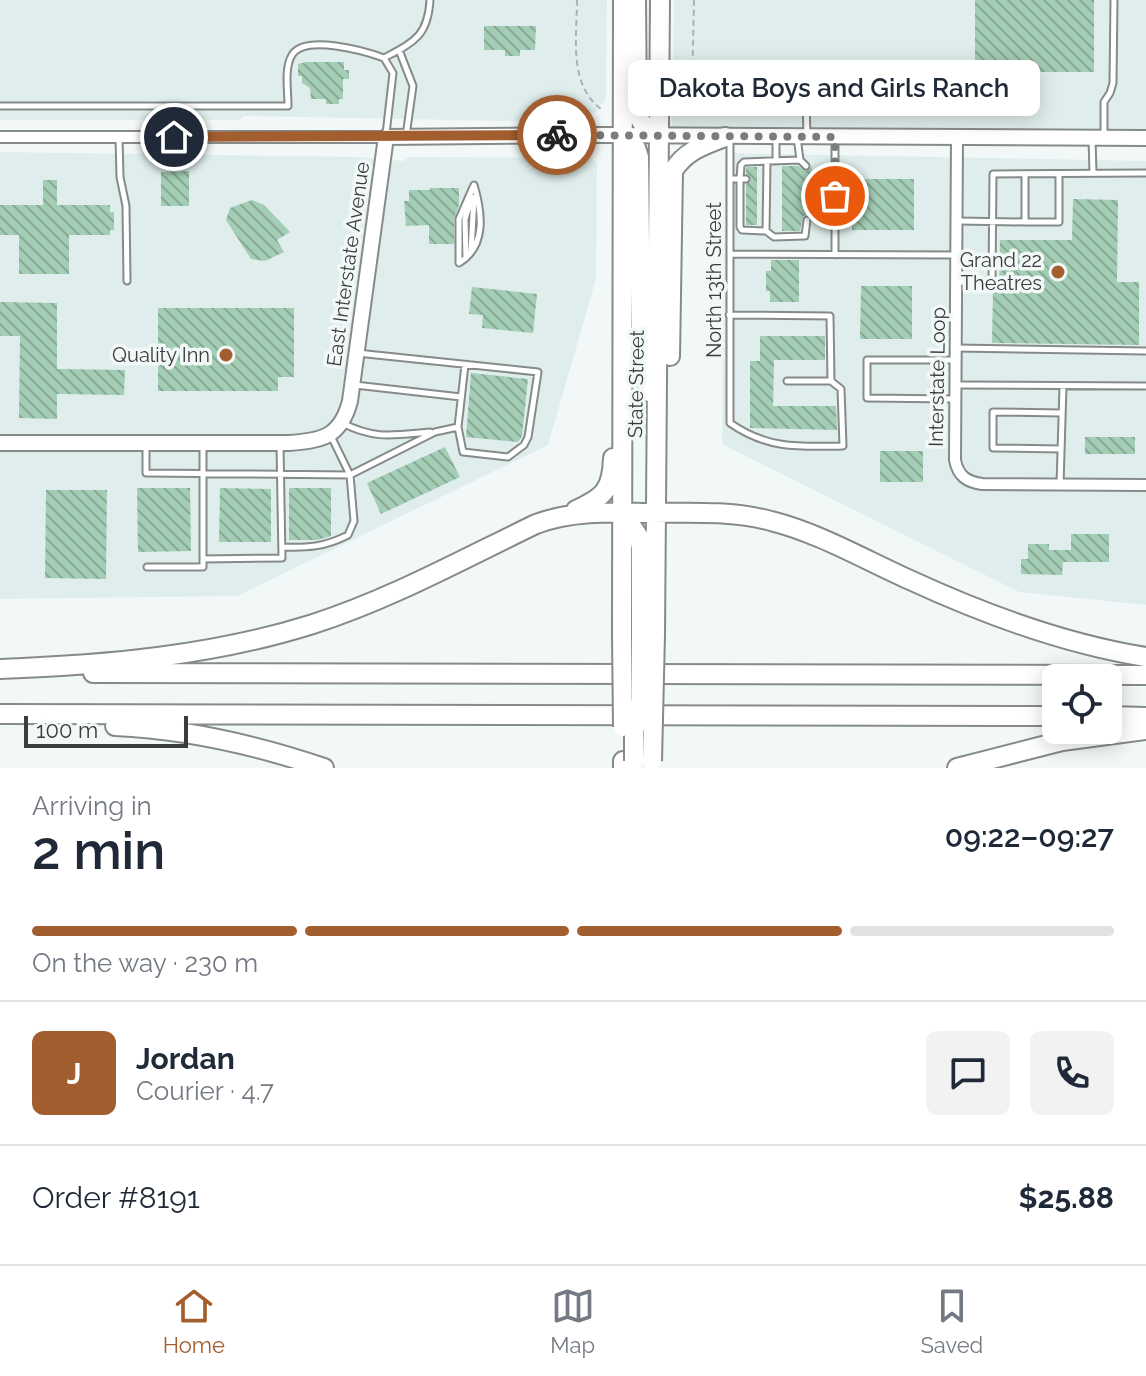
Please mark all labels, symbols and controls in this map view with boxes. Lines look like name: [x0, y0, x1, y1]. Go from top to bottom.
callout: Dakota Boys and Girls Ranch: [629, 60, 1041, 116]
text: Dakota Boys and Girls Ranch: [659, 73, 1009, 103]
courier: [517, 95, 597, 175]
pin: [140, 103, 208, 171]
icon: bike: [535, 113, 579, 157]
icon: home: [152, 115, 196, 159]
street label: East Interstate Avenue: [322, 160, 374, 368]
pin: [801, 162, 869, 230]
icon: bag: [813, 174, 857, 218]
street label: North 13th Street: [702, 202, 726, 358]
place label: Grand 22 Theatres: [960, 248, 1042, 295]
marker: Grand 22 Theatres: [1049, 263, 1067, 281]
street label: Interstate Loop: [924, 307, 950, 447]
street label: State Street: [623, 329, 649, 438]
place label: Quality Inn: [112, 343, 210, 367]
marker: Quality Inn: [217, 346, 235, 364]
map controls: [1042, 664, 1122, 744]
button: locate: [1042, 664, 1122, 744]
scale bar: [24, 712, 188, 748]
text: 100 m: [36, 717, 98, 743]
text: Arriving in: [32, 791, 152, 821]
text: 09:22–09:27: [945, 819, 1114, 854]
text: 2 min: [32, 820, 165, 881]
text: On the way · 230 m: [32, 948, 258, 978]
button: chat: [926, 1031, 1010, 1115]
button: phone: [1030, 1031, 1114, 1115]
text: Jordan: [136, 1041, 235, 1076]
text: J: [67, 1056, 81, 1091]
text: Courier · 4.7: [136, 1076, 274, 1106]
text: Order #8191: [32, 1180, 200, 1215]
text: $25.88: [1018, 1180, 1114, 1215]
tab: Home: [163, 1284, 225, 1358]
tab: Map: [550, 1284, 595, 1358]
tab: Saved: [920, 1284, 983, 1358]

